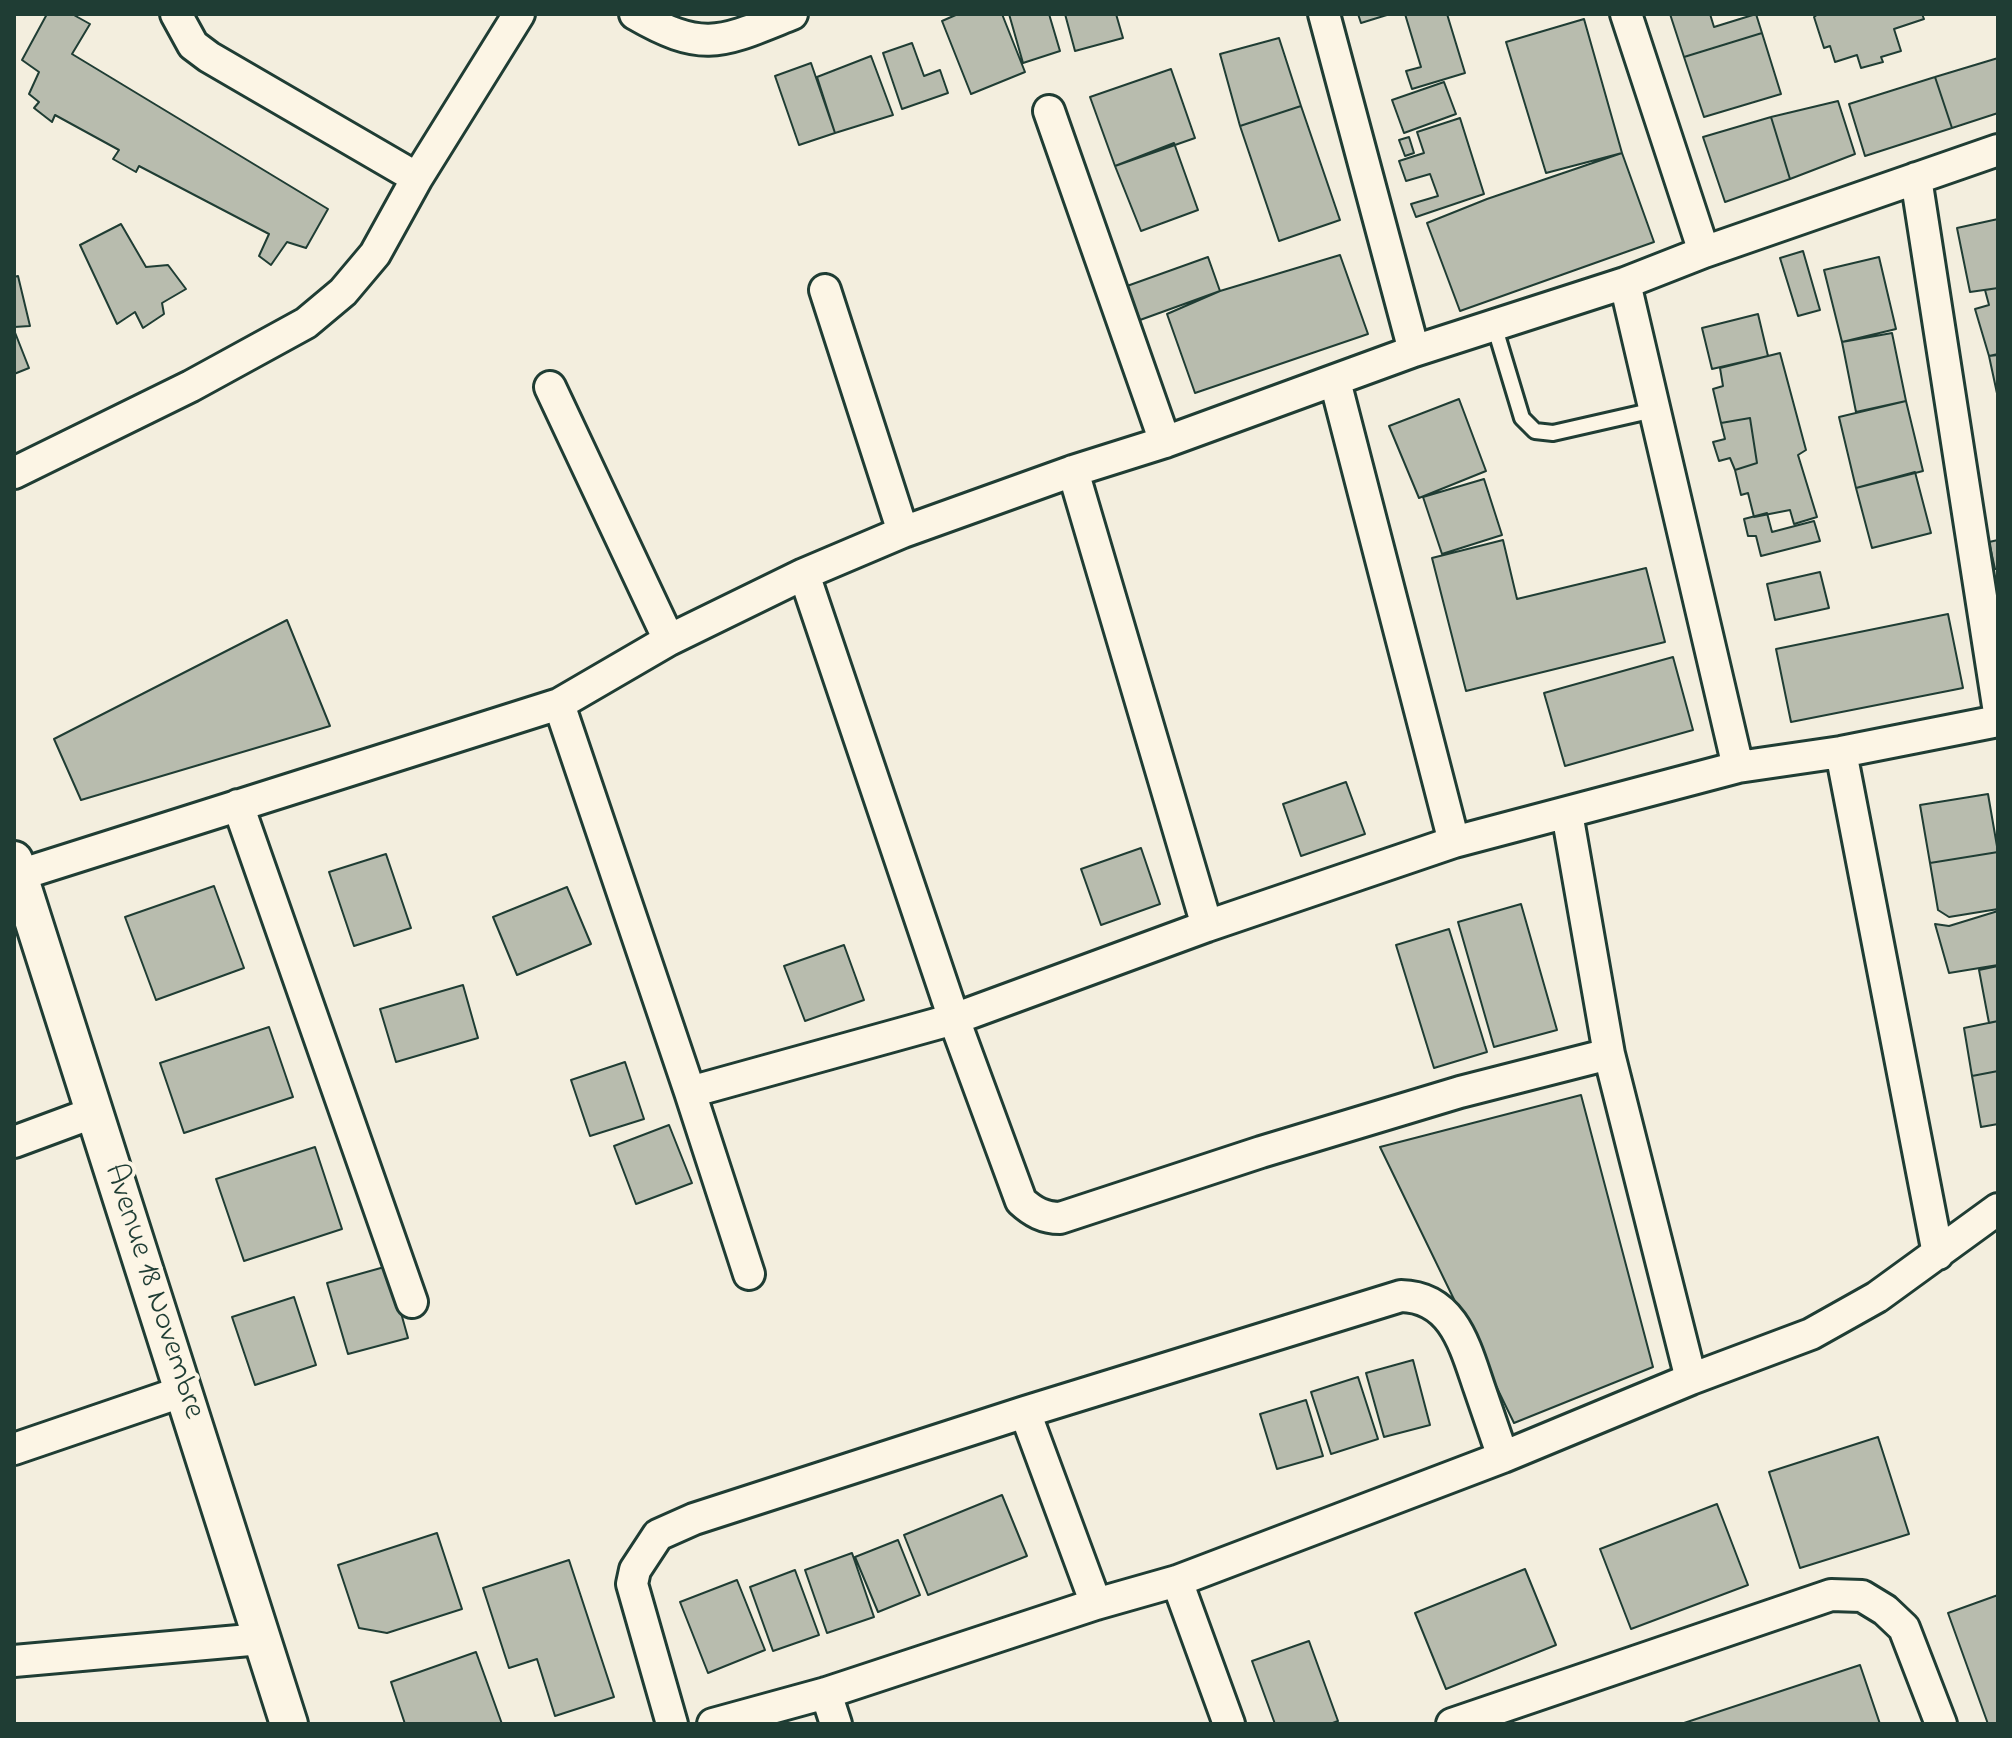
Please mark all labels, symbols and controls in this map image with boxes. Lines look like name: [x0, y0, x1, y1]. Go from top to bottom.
street label: Avenue 18 Novembre: [93, 1160, 211, 1424]

